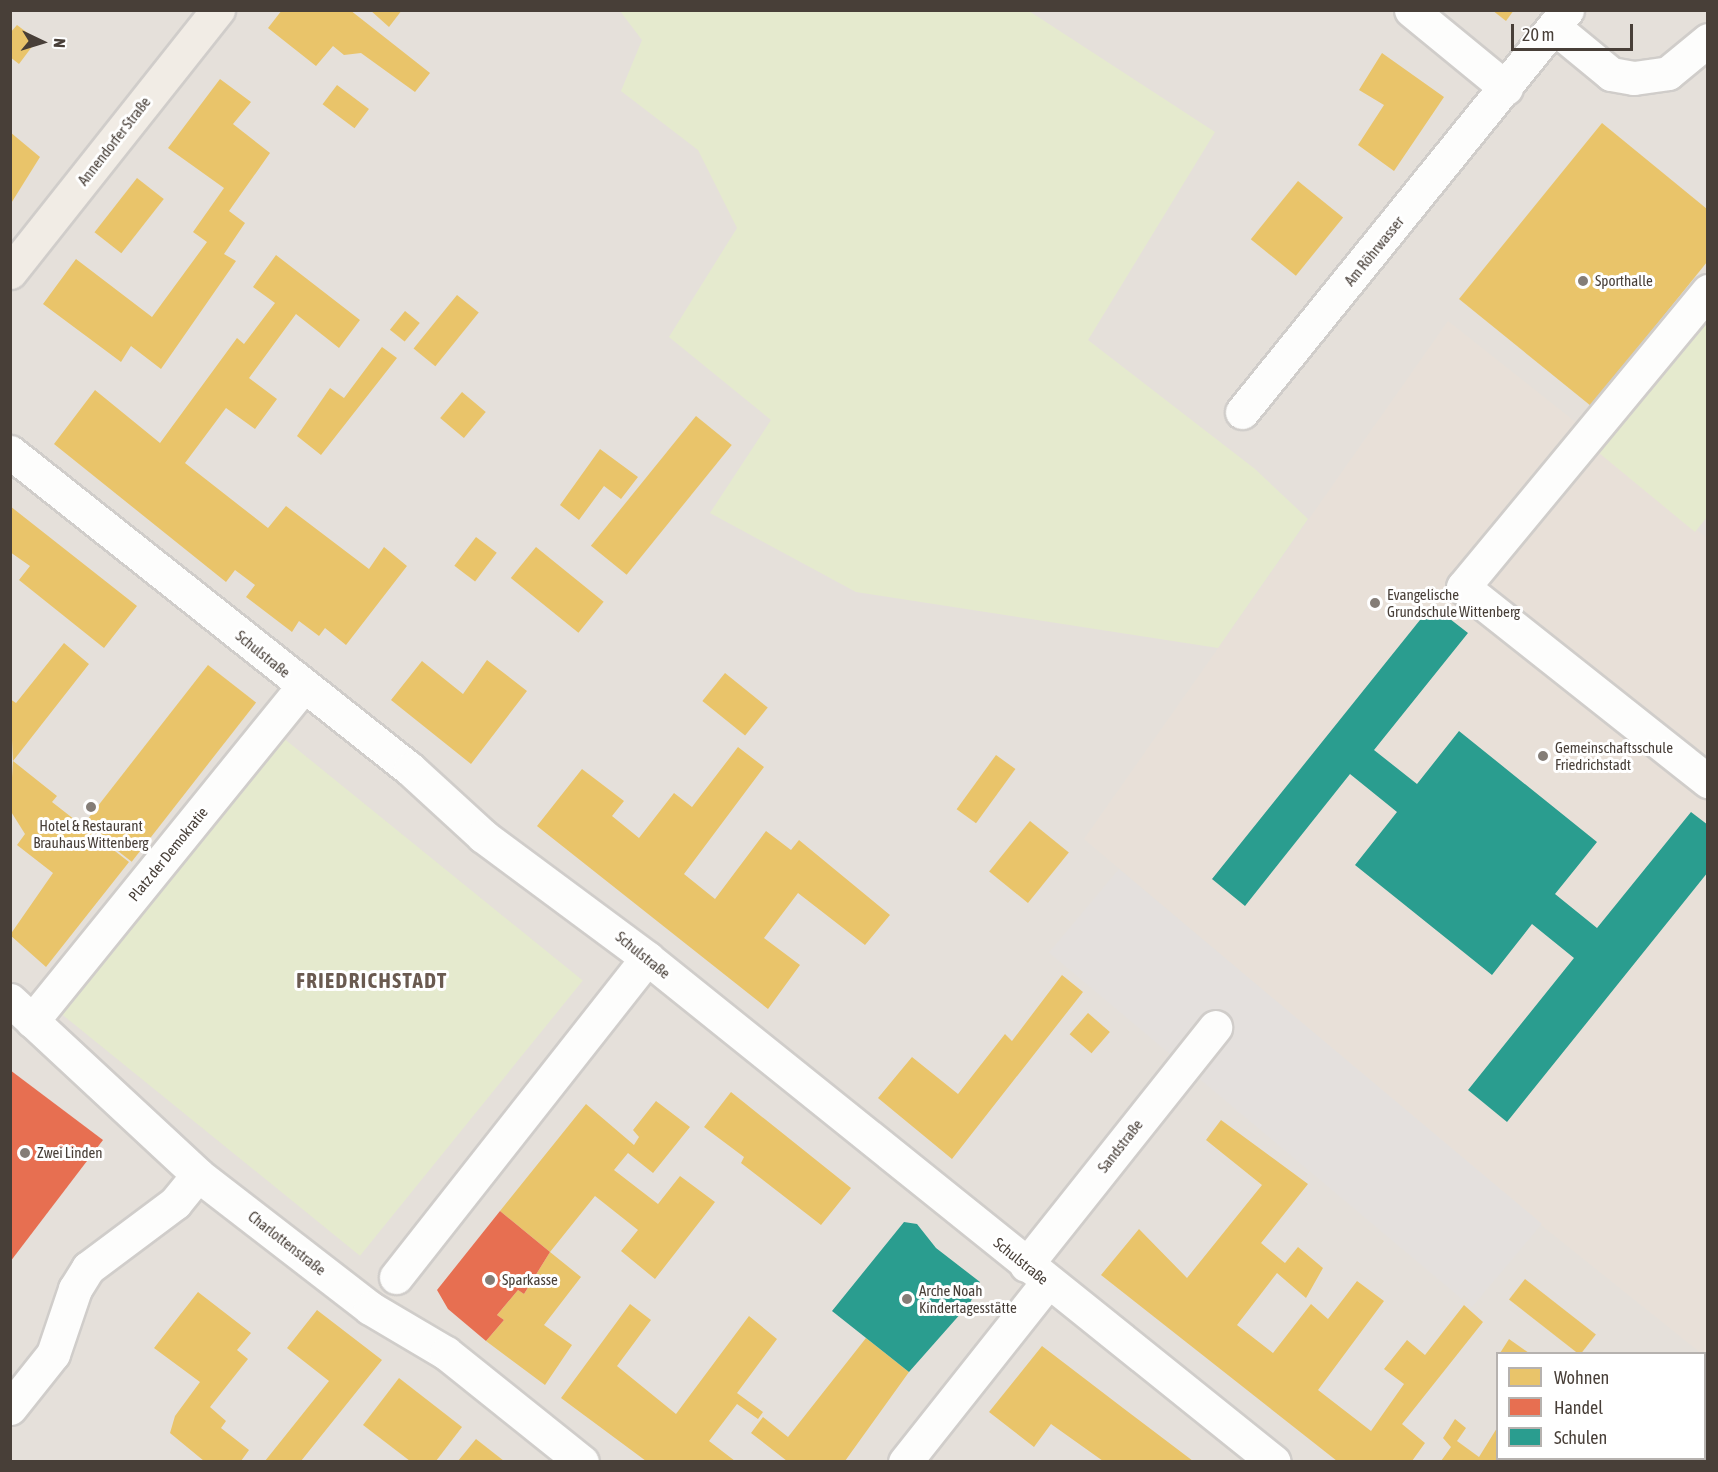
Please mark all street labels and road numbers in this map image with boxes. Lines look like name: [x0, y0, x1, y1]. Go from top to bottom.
street label: Annendorfer Straße: [74, 93, 154, 189]
street label: Am Röhrwasser: [1341, 213, 1407, 289]
street label: Schulstraße: [232, 627, 294, 681]
street label: Platz der Demokratie: [125, 803, 211, 905]
street label: Schulstraße: [612, 928, 674, 982]
street label: Sandstraße: [1094, 1116, 1146, 1176]
street label: Charlottenstraße: [245, 1207, 329, 1279]
street label: Schulstraße: [990, 1234, 1052, 1288]

